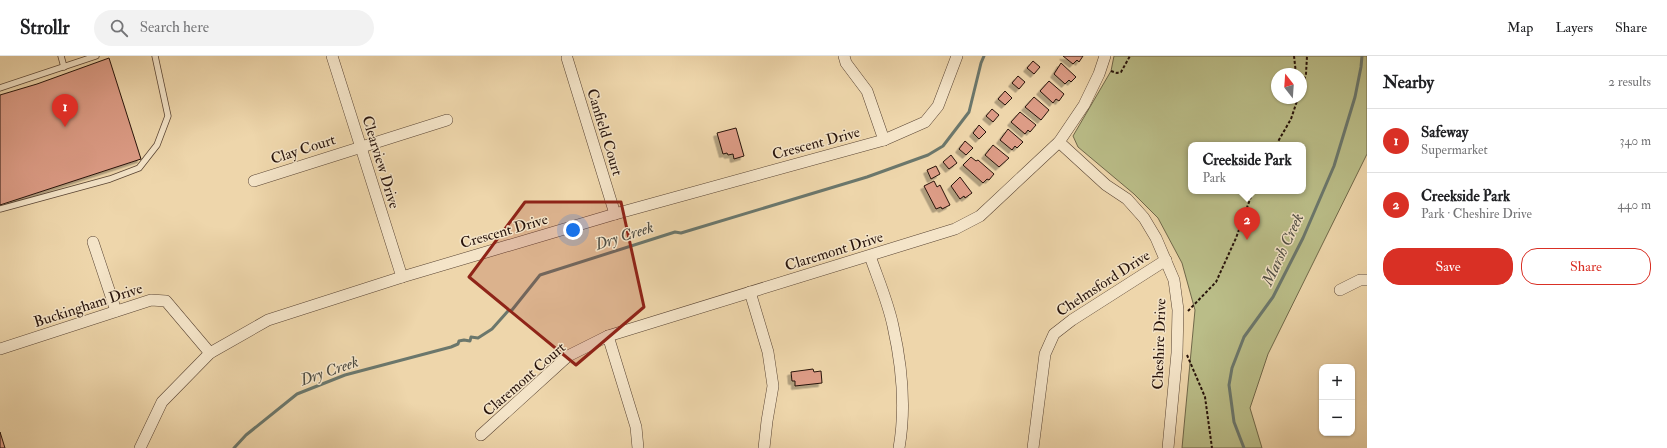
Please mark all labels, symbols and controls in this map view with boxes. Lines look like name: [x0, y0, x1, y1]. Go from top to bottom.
search box: [94, 10, 374, 46]
text: Strollr: [20, 16, 70, 40]
icon: search: [108, 17, 130, 39]
text: Search here: [140, 18, 209, 37]
text: Map: [1507, 19, 1533, 36]
text: Layers: [1555, 19, 1593, 36]
text: Share: [1615, 19, 1647, 36]
north arrow: [1271, 68, 1307, 104]
text: Nearby: [1383, 72, 1434, 93]
text: 2 results: [1608, 74, 1651, 90]
street label: Canfield Court: [582, 86, 627, 178]
pin: 1: [52, 94, 78, 127]
street label: Clearview Drive: [357, 113, 404, 211]
street label: Crescent Drive: [770, 123, 862, 164]
text: Safeway: [1421, 123, 1468, 142]
street label: Clay Court: [268, 130, 338, 169]
text: 1: [1394, 133, 1398, 149]
text: 340 m: [1620, 133, 1651, 149]
popup: [1188, 142, 1306, 194]
text: Supermarket: [1421, 142, 1488, 158]
text: Creekside Park: [1202, 151, 1292, 170]
text: Park: [1202, 170, 1226, 186]
text: Creekside Park: [1421, 187, 1510, 206]
text: 2: [1393, 197, 1399, 213]
text: 440 m: [1617, 197, 1651, 213]
text: Park · Cheshire Drive: [1421, 206, 1532, 222]
pin: 2: [1234, 207, 1260, 240]
street label: Crescent Drive: [458, 210, 550, 253]
water label: Marsh Creek: [1257, 210, 1309, 290]
water label: Dry Creek: [592, 217, 656, 255]
your location: [563, 220, 583, 240]
street label: Claremont Drive: [783, 228, 886, 275]
street label: Chelmsford Drive: [1053, 246, 1154, 321]
button: Save: [1383, 248, 1513, 285]
button: Share: [1521, 248, 1651, 285]
street label: Buckingham Drive: [31, 279, 145, 332]
street label: Cheshire Drive: [1148, 298, 1171, 390]
street label: Claremont Court: [479, 338, 570, 421]
water label: Dry Creek: [297, 352, 362, 391]
map controls: [1319, 364, 1355, 436]
button: +: [1319, 364, 1355, 400]
button: −: [1319, 400, 1355, 436]

